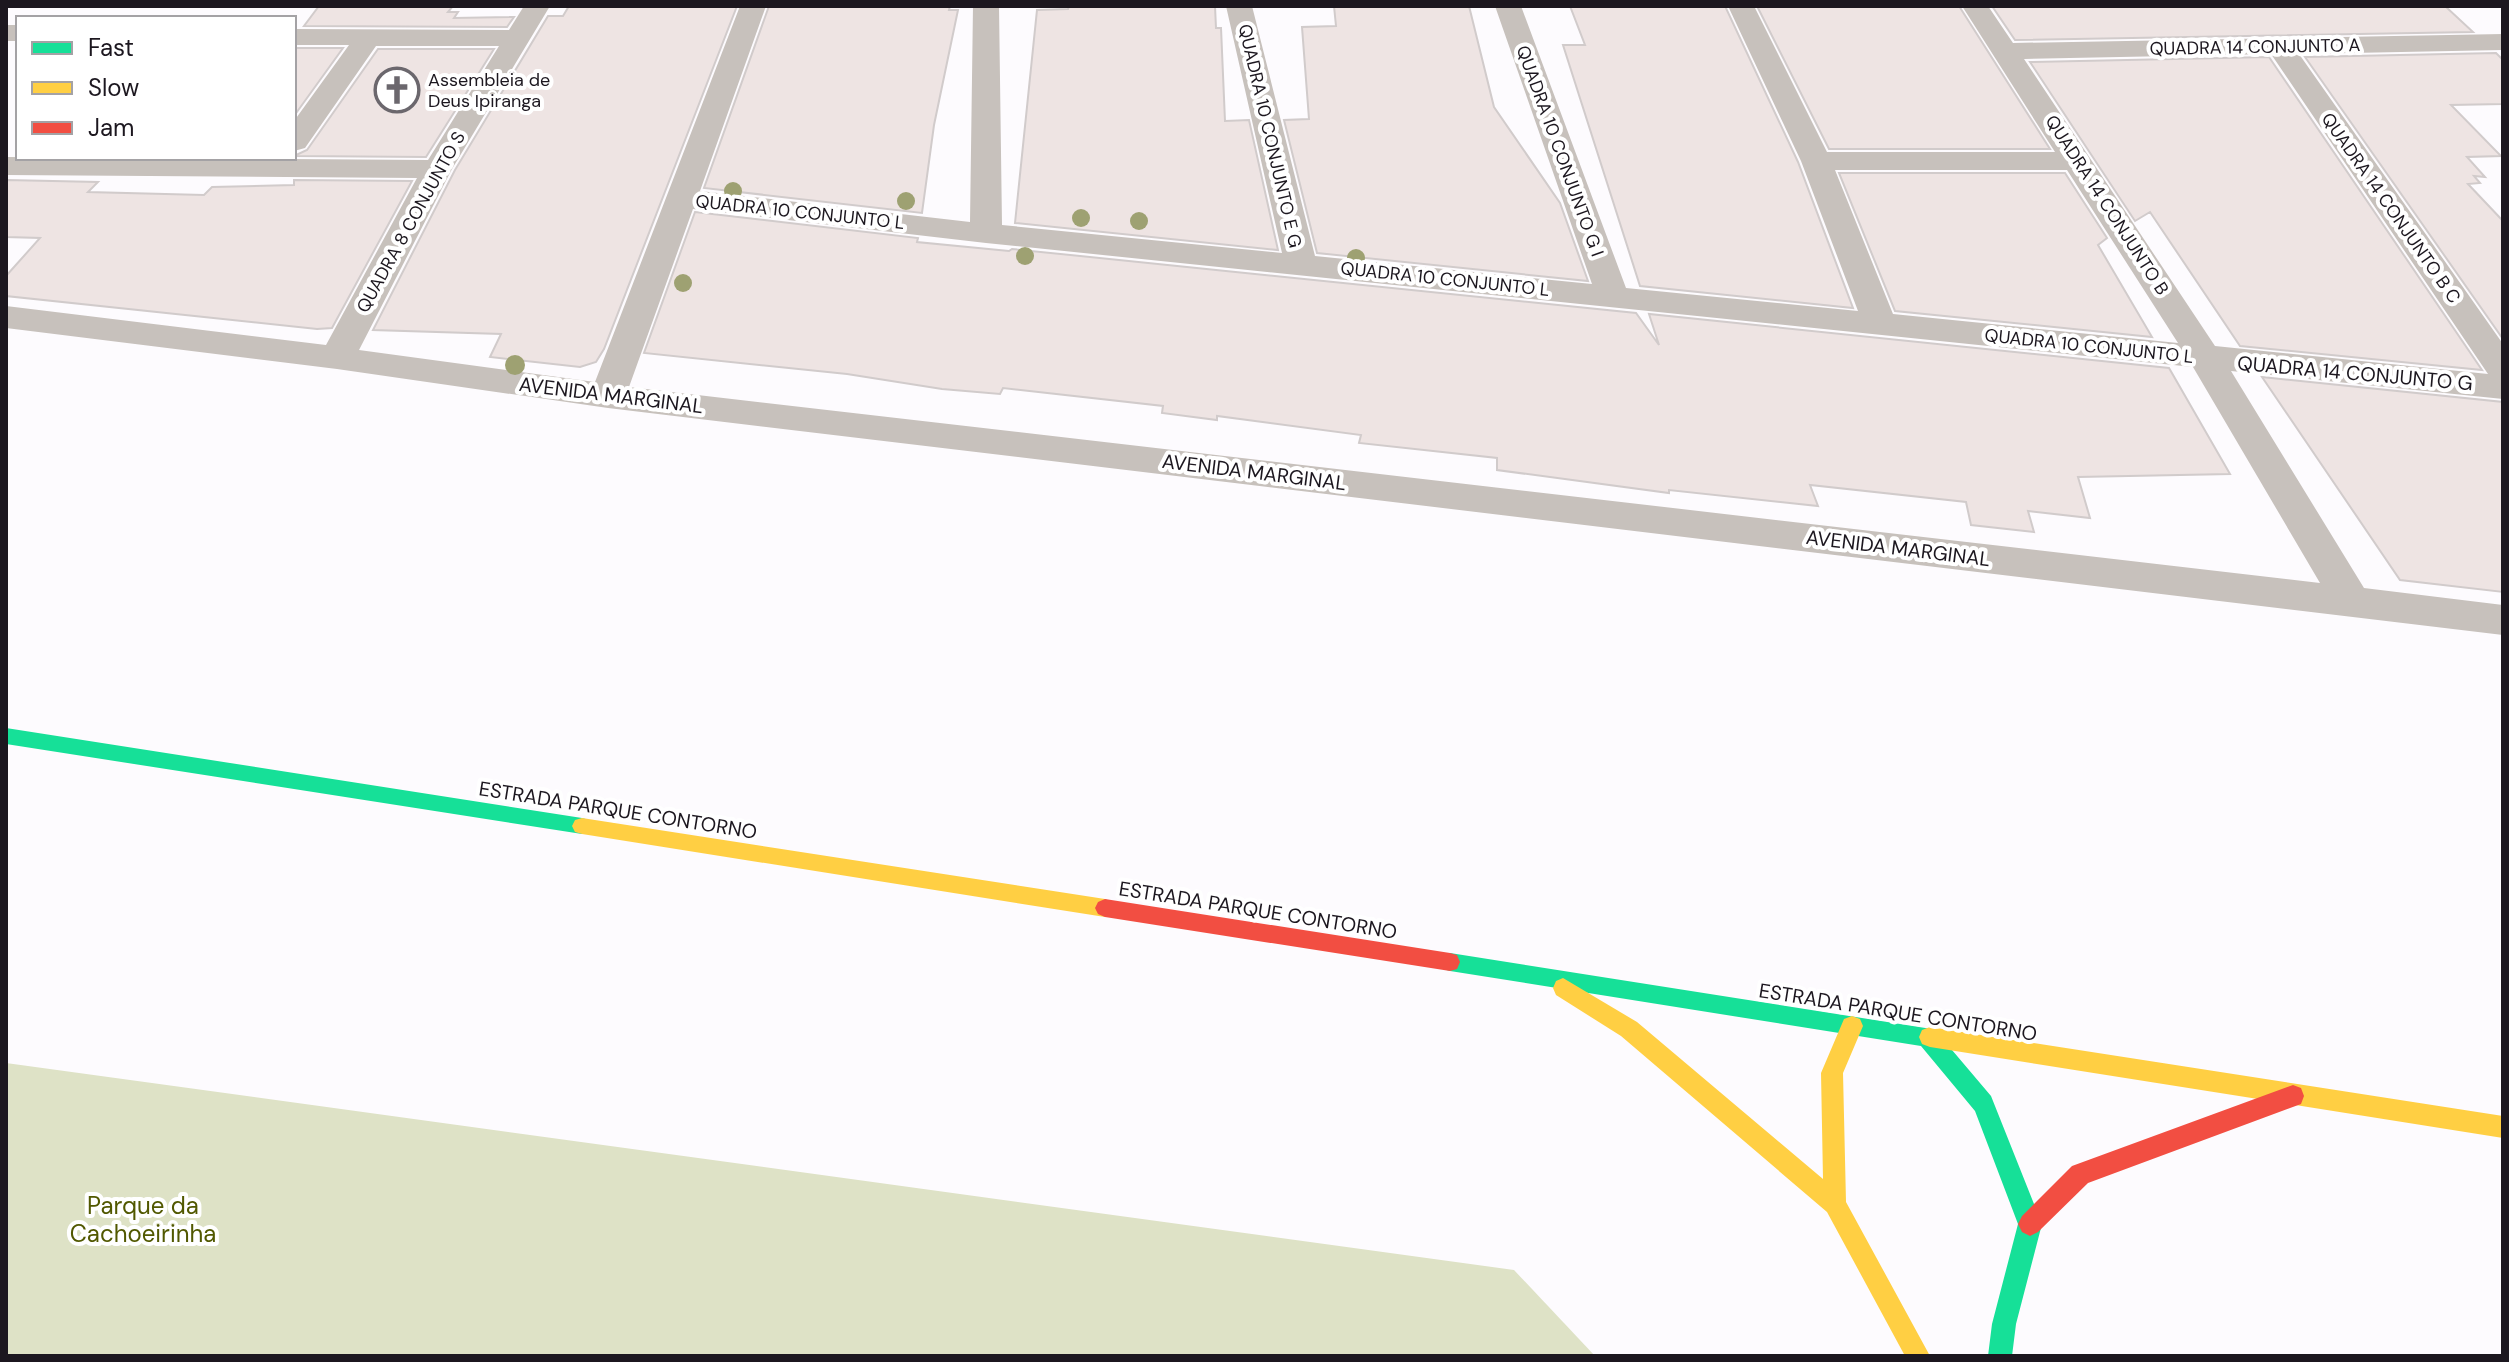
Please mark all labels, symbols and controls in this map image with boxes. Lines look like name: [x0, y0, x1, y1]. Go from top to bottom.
legend: [16, 16, 296, 160]
street label: QUADRA 10 CONJUNTO E G: [1233, 22, 1307, 250]
text: Fast: [88, 32, 134, 63]
street label: QUADRA 14 CONJUNTO A: [2149, 33, 2361, 61]
street label: QUADRA 10 CONJUNTO G I: [1511, 42, 1609, 260]
church icon: Assembleia de Deus Ipiranga: [373, 66, 421, 114]
place label: Assembleia de Deus Ipiranga: [428, 68, 550, 113]
text: Slow: [88, 72, 139, 103]
street label: QUADRA 14 CONJUNTO B C: [2316, 108, 2466, 308]
street label: QUADRA 14 CONJUNTO B: [2040, 110, 2174, 300]
text: Jam: [88, 112, 134, 143]
street label: QUADRA 8 CONJUNTO S: [351, 127, 471, 317]
street label: QUADRA 10 CONJUNTO L: [694, 189, 906, 235]
street label: QUADRA 10 CONJUNTO L: [1339, 256, 1551, 302]
street label: QUADRA 10 CONJUNTO L: [1983, 323, 2195, 369]
street label: QUADRA 14 CONJUNTO G: [2236, 350, 2474, 396]
street label: AVENIDA MARGINAL: [517, 371, 705, 419]
street label: AVENIDA MARGINAL: [1160, 448, 1348, 496]
street label: AVENIDA MARGINAL: [1804, 524, 1992, 572]
street label: ESTRADA PARQUE CONTORNO: [477, 775, 759, 845]
street label: ESTRADA PARQUE CONTORNO: [1117, 875, 1399, 945]
street label: ESTRADA PARQUE CONTORNO: [1757, 977, 2039, 1047]
park label: Parque da Cachoeirinha: [70, 1190, 216, 1249]

